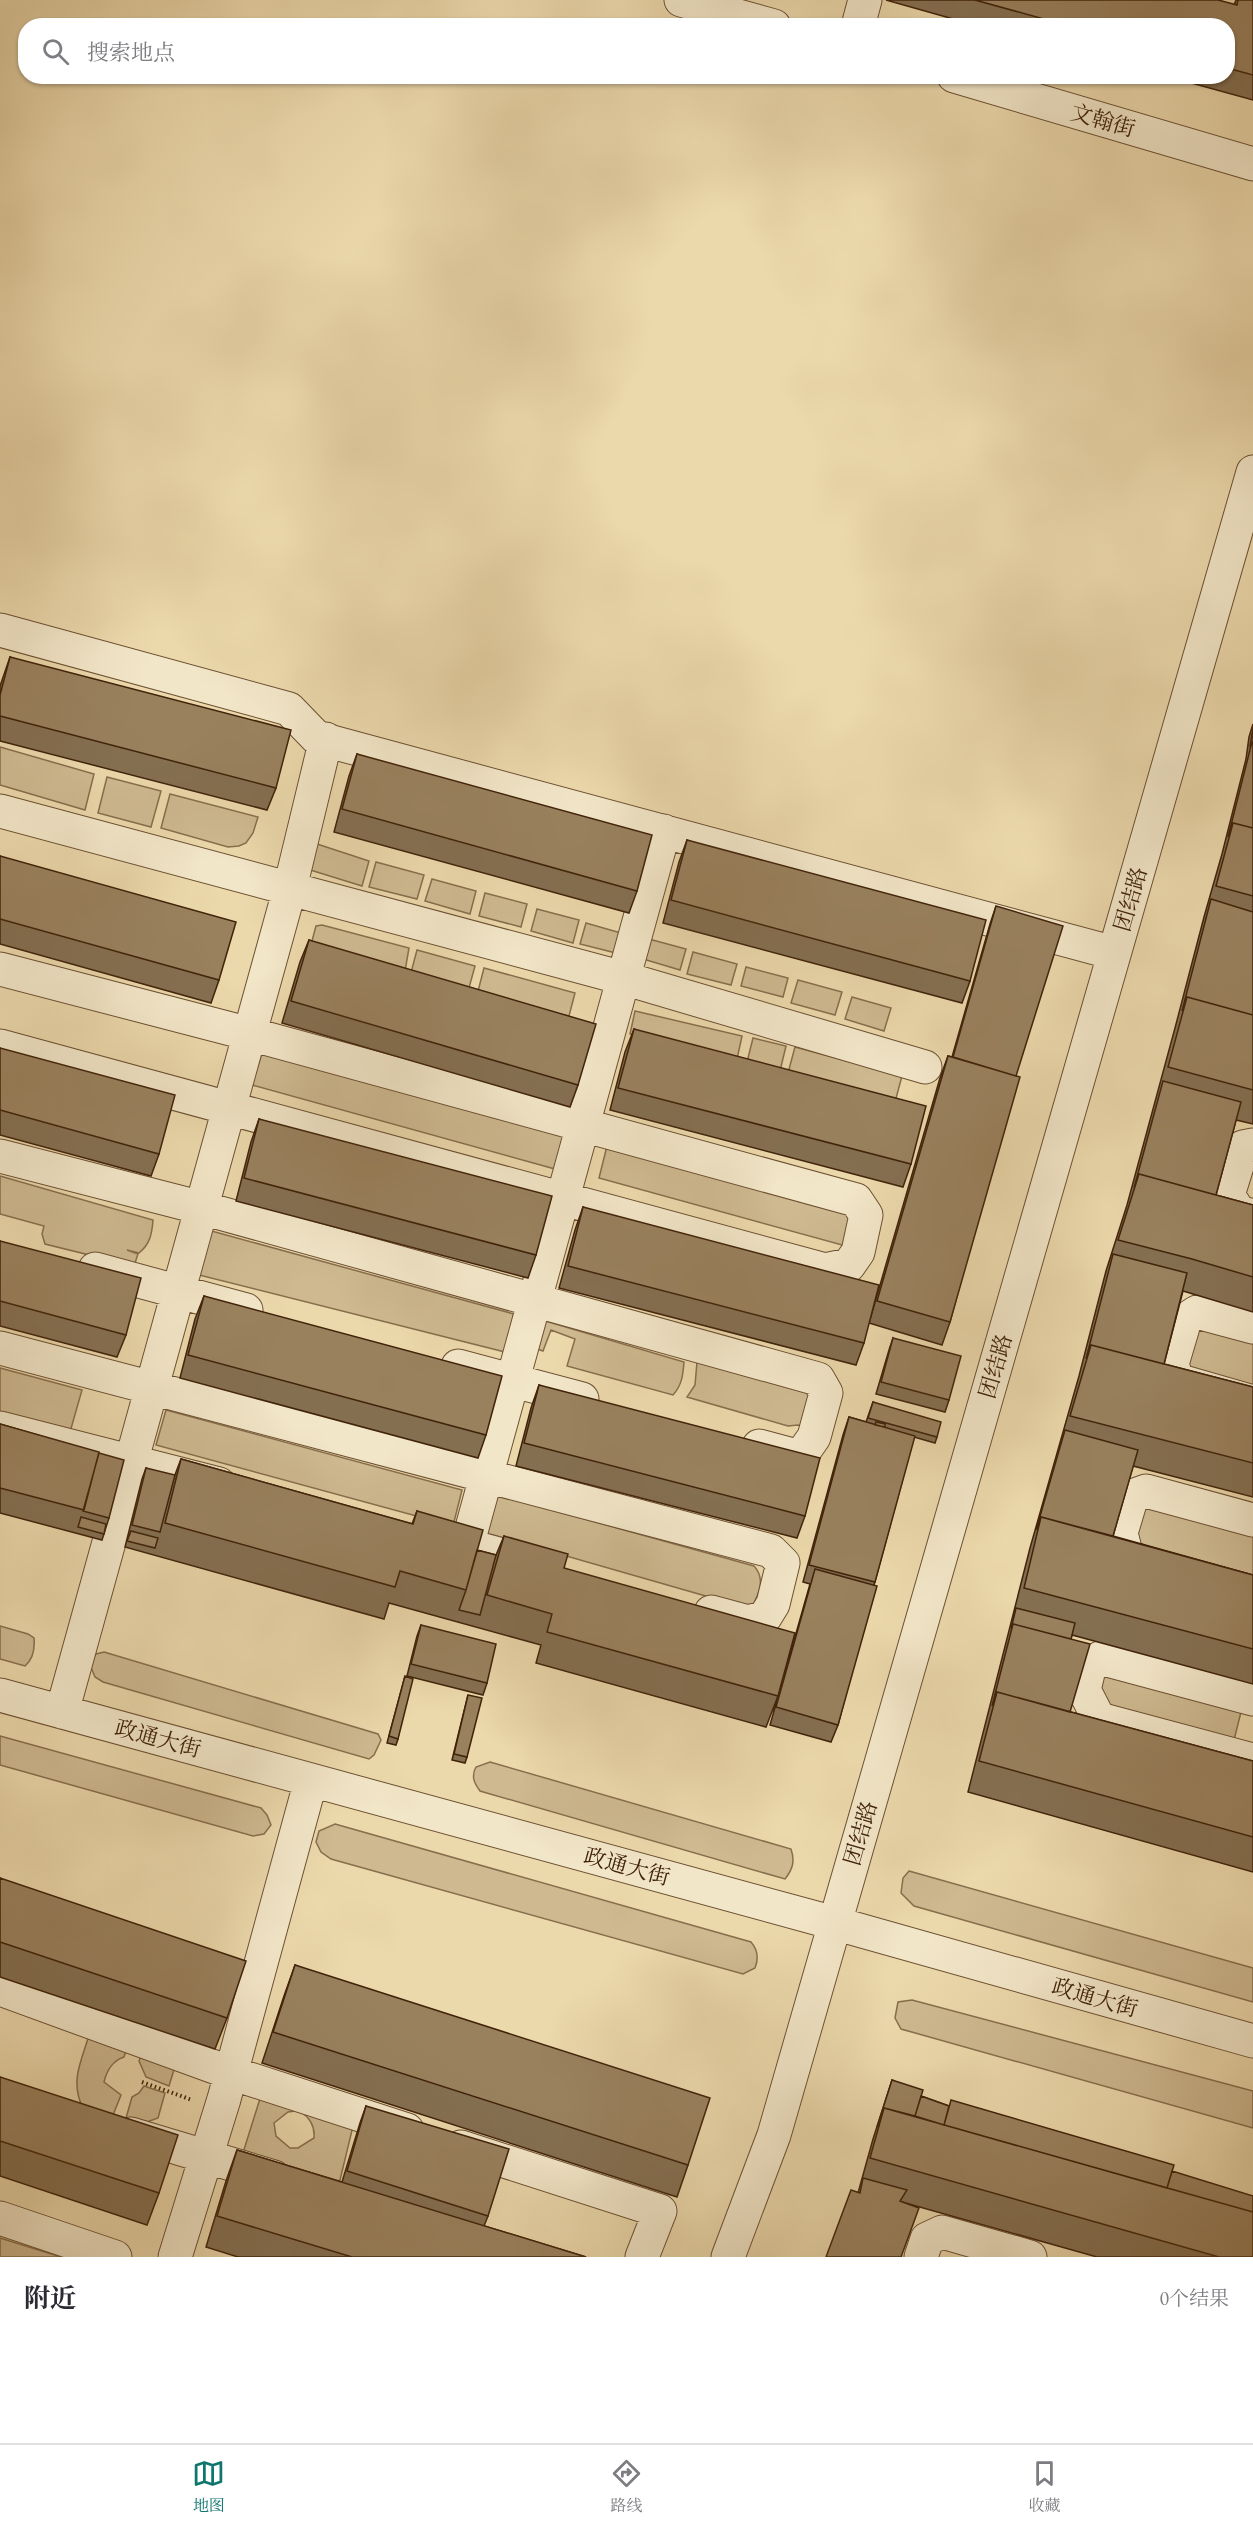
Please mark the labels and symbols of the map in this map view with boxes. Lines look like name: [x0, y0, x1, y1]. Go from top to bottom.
street label: 文翰街: [1067, 97, 1139, 144]
street label: 团结路: [1107, 863, 1154, 935]
street label: 团结路: [972, 1330, 1019, 1402]
street label: 政通大街: [112, 1713, 204, 1764]
street label: 团结路: [837, 1797, 884, 1869]
street label: 政通大街: [581, 1841, 673, 1892]
street label: 政通大街: [1049, 1971, 1141, 2024]

